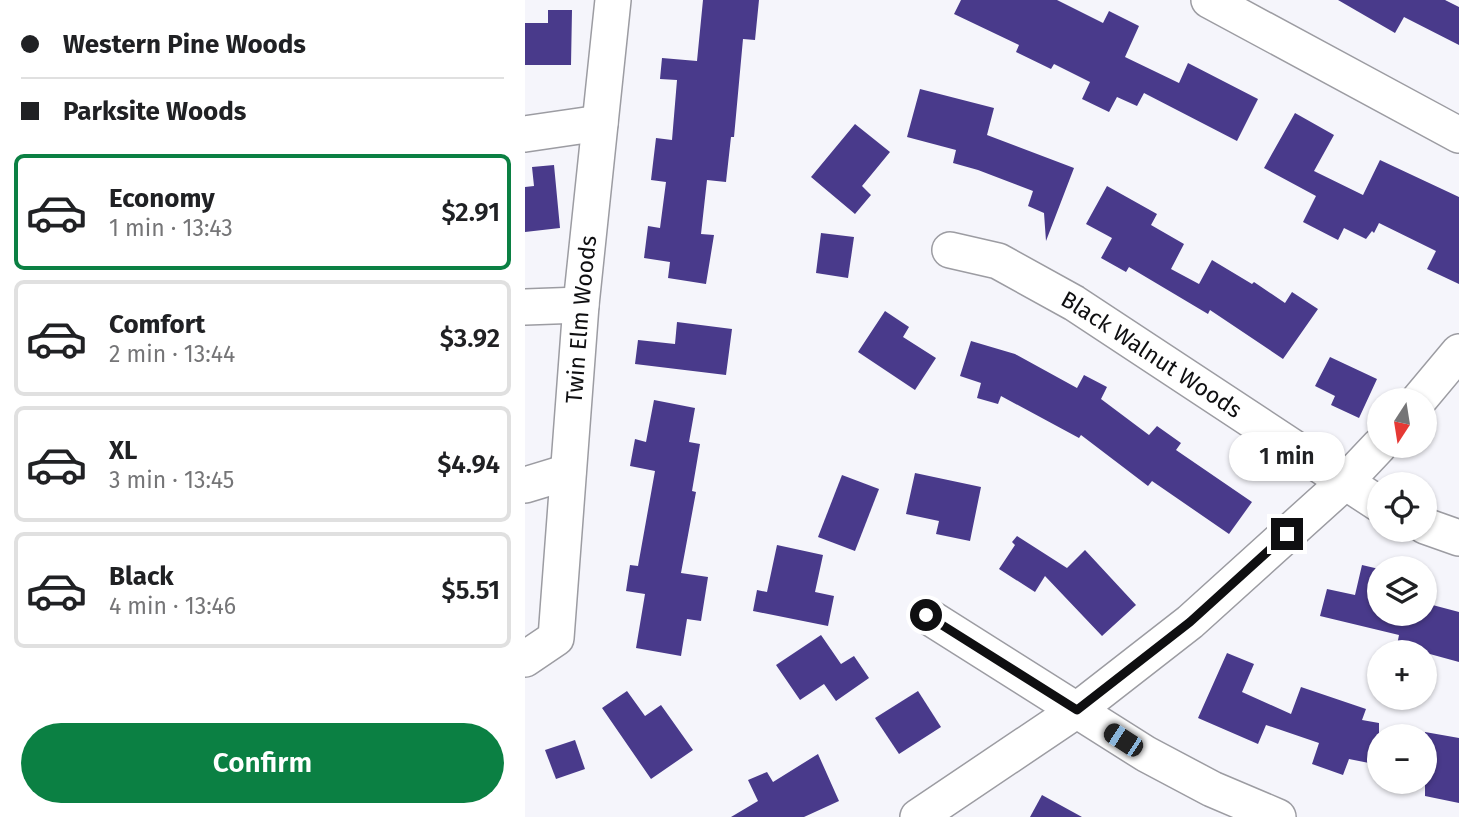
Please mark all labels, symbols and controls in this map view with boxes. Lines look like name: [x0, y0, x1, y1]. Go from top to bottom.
text: Western Pine Woods: [63, 29, 306, 60]
text: Parksite Woods: [63, 96, 246, 127]
icon: car: [25, 181, 88, 244]
text: Economy: [109, 183, 215, 214]
text: $2.91: [441, 197, 500, 228]
text: 1 min · 13:43: [109, 214, 233, 242]
street label: Twin Elm Woods: [560, 234, 602, 405]
street label: Black Walnut Woods: [1056, 285, 1247, 424]
icon: car: [25, 307, 88, 370]
text: Comfort: [109, 309, 205, 340]
text: $3.92: [440, 323, 500, 354]
text: 2 min · 13:44: [109, 340, 235, 368]
north arrow: [1367, 388, 1437, 458]
map controls: [1367, 388, 1437, 794]
icon: car: [25, 433, 88, 496]
callout: 1 min: [1229, 433, 1345, 482]
text: XL: [109, 435, 137, 466]
text: 1 min: [1259, 442, 1315, 470]
text: $4.94: [437, 449, 500, 480]
text: 3 min · 13:45: [109, 466, 234, 494]
button: locate: [1367, 472, 1437, 542]
route end: [1271, 518, 1303, 550]
button: layers: [1367, 556, 1437, 626]
icon: car: [25, 559, 88, 622]
text: Black: [109, 561, 174, 592]
text: $5.51: [441, 575, 500, 606]
text: 4 min · 13:46: [109, 592, 236, 620]
route start: [910, 599, 942, 631]
button: +: [1367, 640, 1437, 710]
car: [1100, 720, 1147, 760]
button: Confirm: [21, 723, 504, 803]
button: −: [1367, 724, 1437, 794]

